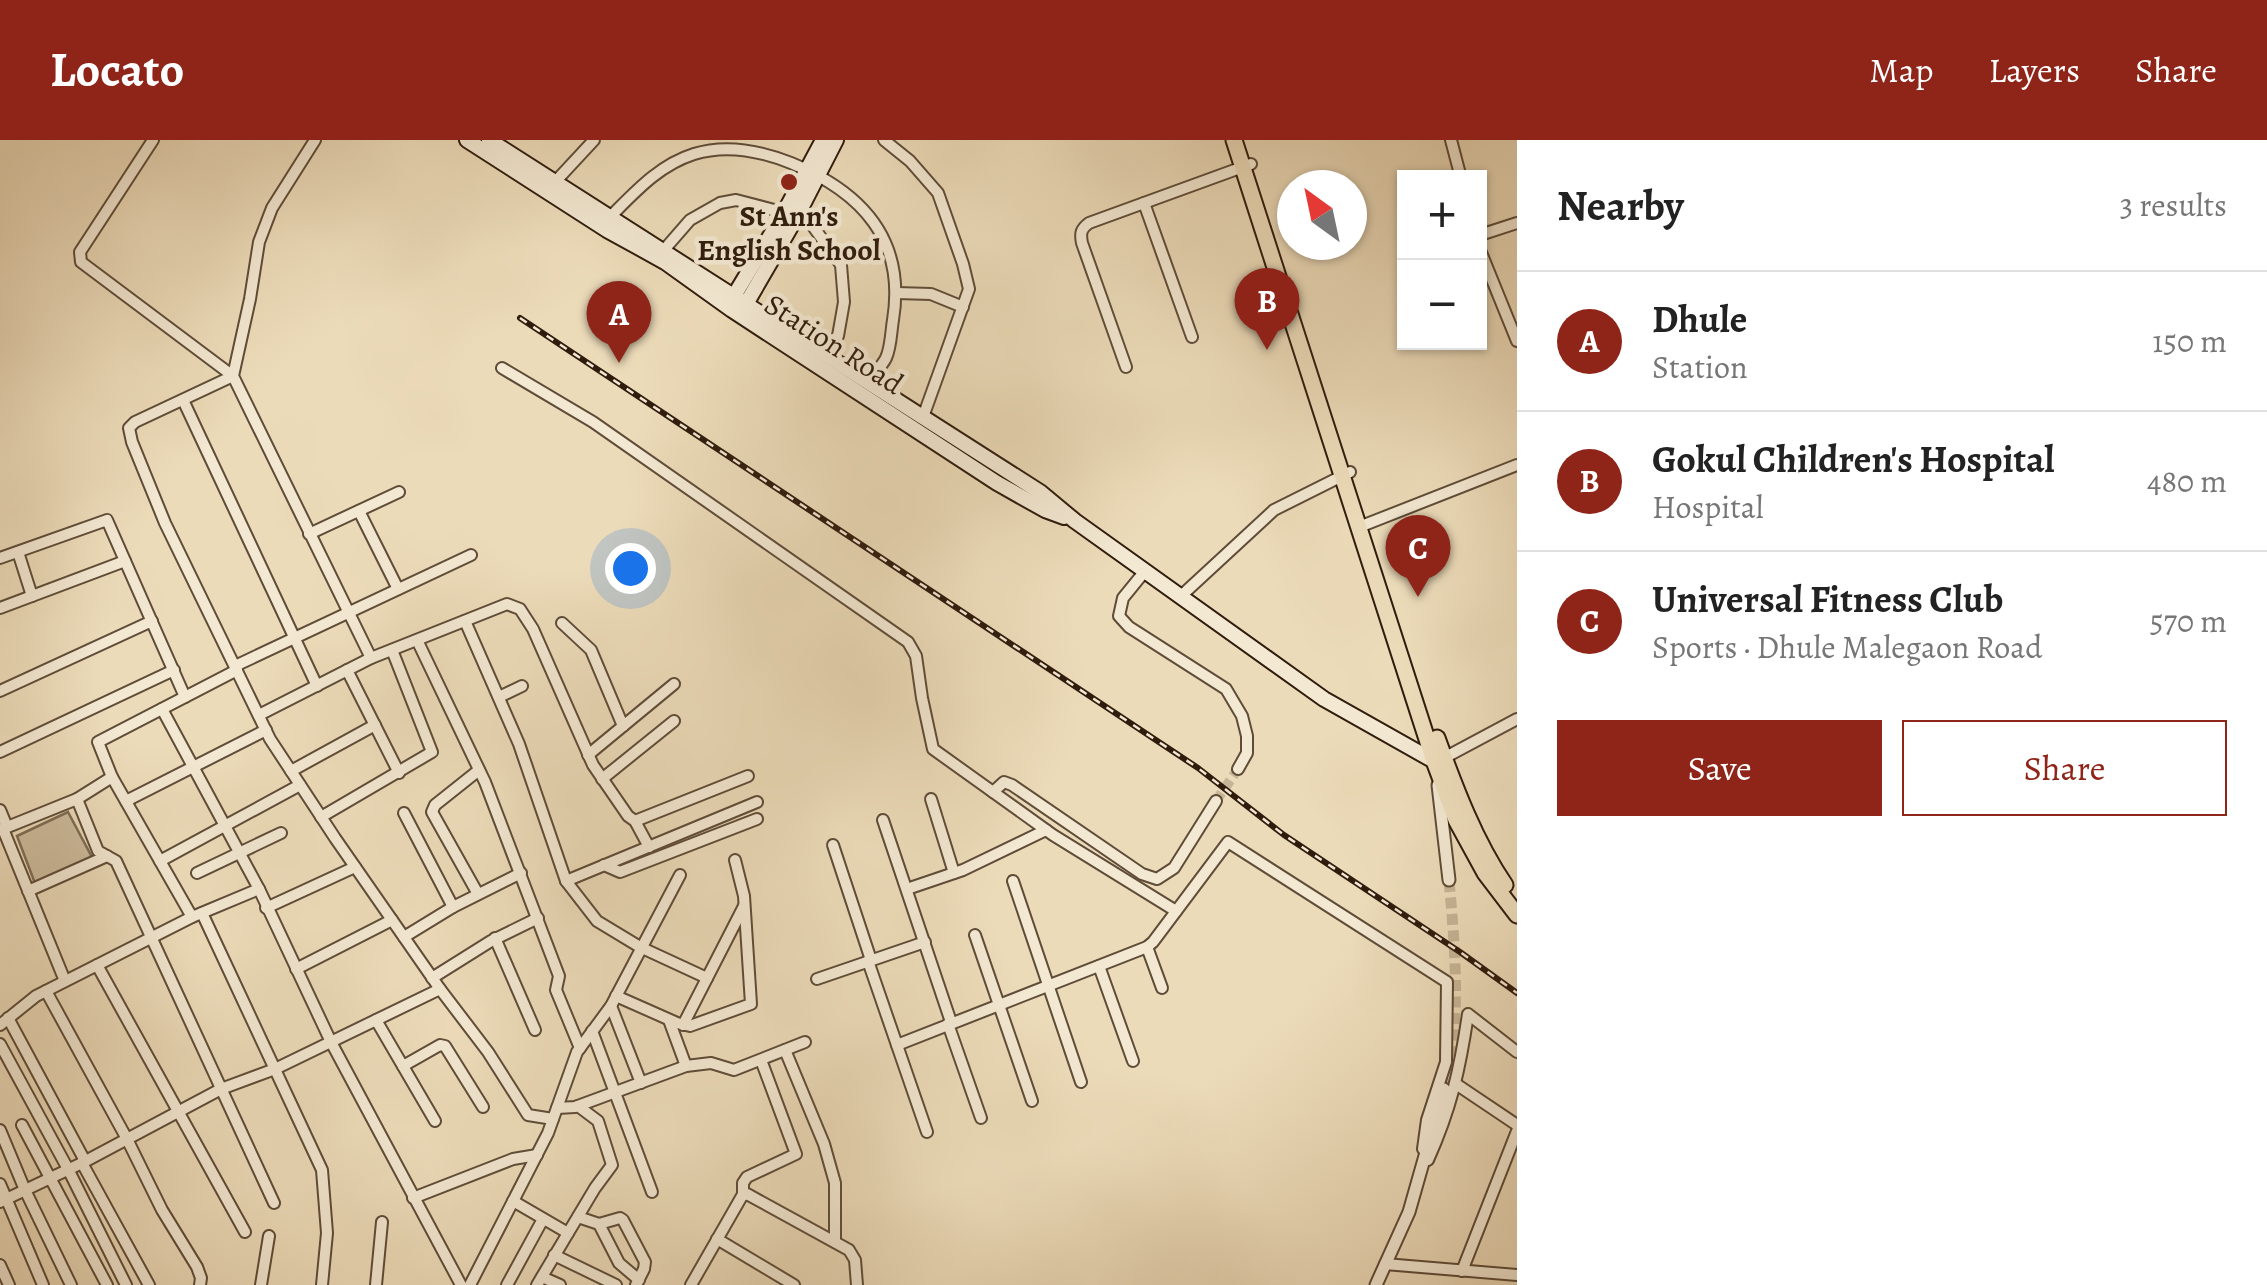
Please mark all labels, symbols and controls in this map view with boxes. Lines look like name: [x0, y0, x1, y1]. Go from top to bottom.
text: Locato: [50, 37, 184, 103]
text: Map: [1869, 46, 1933, 94]
text: Layers: [1988, 46, 2080, 94]
text: Share: [2135, 46, 2217, 94]
north arrow: [1277, 170, 1367, 260]
map controls: [1397, 170, 1487, 350]
button: +: [1397, 170, 1487, 260]
marker: St Ann's English School: [778, 171, 800, 193]
text: Nearby: [1557, 177, 1684, 234]
text: 3 results: [2120, 183, 2227, 227]
place label: St Ann's English School: [697, 196, 881, 270]
button: −: [1397, 260, 1487, 350]
pin: B: [1234, 268, 1300, 350]
pin: A: [586, 280, 652, 363]
street label: Station Road: [757, 284, 912, 404]
text: Dhule: [1652, 293, 1747, 345]
text: A: [1579, 319, 1600, 363]
text: 150 m: [2152, 319, 2227, 363]
text: Station: [1652, 345, 1748, 389]
text: Gokul Children's Hospital: [1652, 433, 2055, 485]
text: B: [1579, 459, 1600, 503]
text: 480 m: [2147, 459, 2227, 503]
text: Hospital: [1652, 485, 1764, 529]
pin: C: [1386, 514, 1450, 597]
your location: [605, 543, 656, 594]
text: Universal Fitness Club: [1652, 573, 2003, 625]
text: C: [1580, 599, 1599, 643]
text: 570 m: [2150, 599, 2227, 643]
text: Sports · Dhule Malegaon Road: [1652, 625, 2042, 669]
button: Save: [1557, 720, 1882, 816]
button: Share: [1902, 720, 2227, 816]

